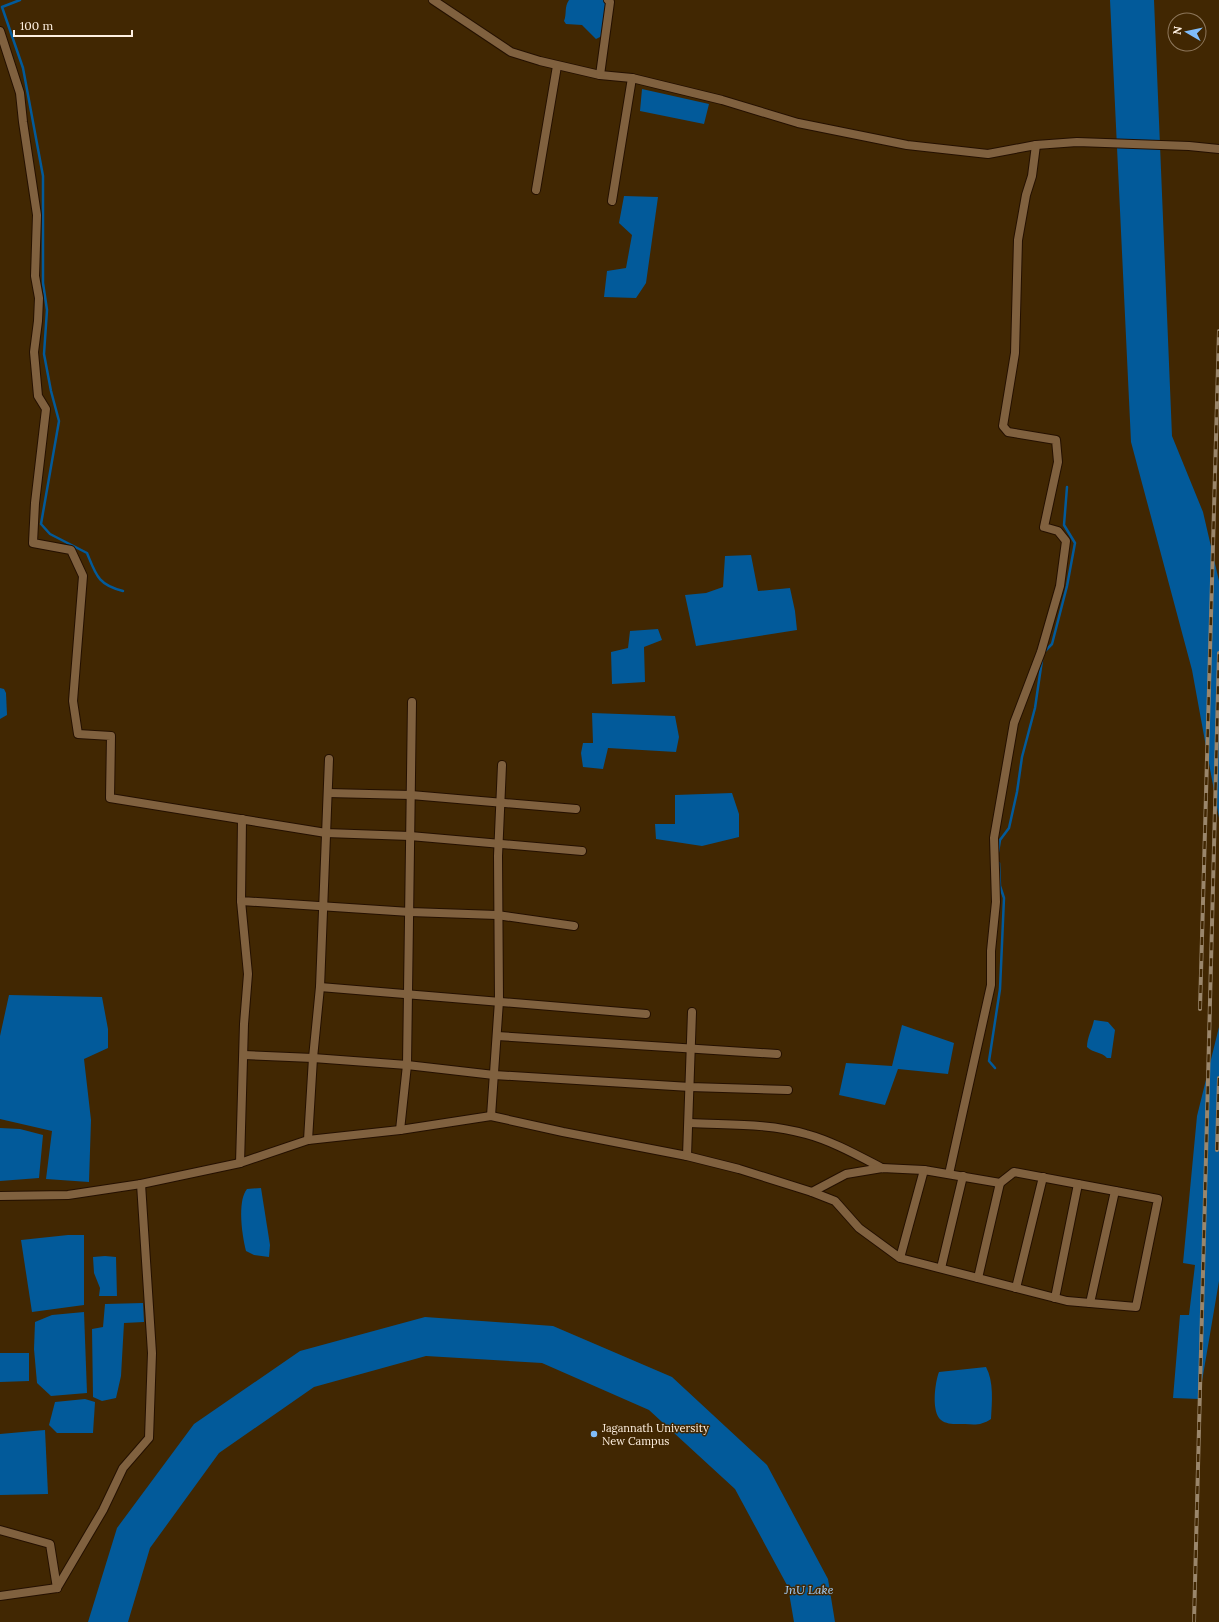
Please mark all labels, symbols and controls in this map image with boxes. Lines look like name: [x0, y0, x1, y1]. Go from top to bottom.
scale bar: [14, 12, 132, 38]
north arrow: [1167, 12, 1207, 52]
text: 100 m: [20, 18, 53, 33]
text: N: [1170, 25, 1185, 36]
place label: Jagannath University New Campus: [601, 1421, 709, 1448]
marker: Jagannath University New Campus: [589, 1429, 599, 1439]
water label: JnU Lake: [784, 1582, 834, 1597]

